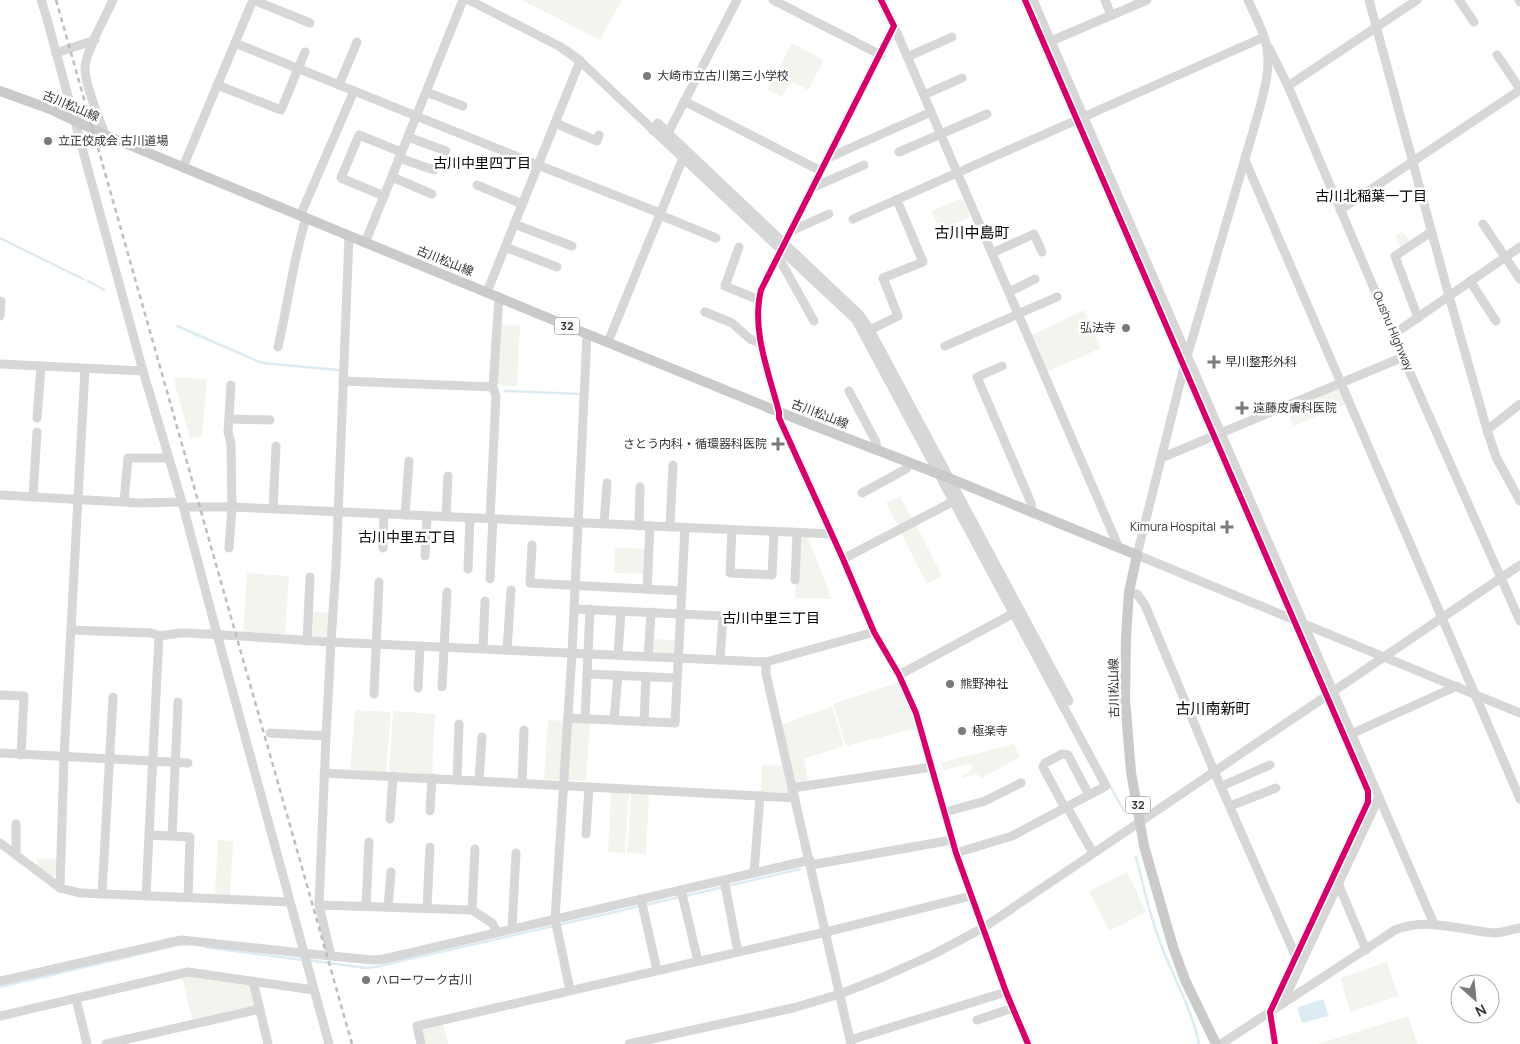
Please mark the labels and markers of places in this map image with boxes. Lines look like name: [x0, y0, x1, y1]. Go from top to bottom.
place label: 大崎市立古川第三小学校: [657, 67, 789, 84]
marker: 大崎市立古川第三小学校: [641, 70, 653, 82]
place label: 立正佼成会 古川道場: [58, 132, 168, 149]
marker: 立正佼成会 古川道場: [42, 135, 54, 147]
place label: 弘法寺: [1080, 319, 1116, 336]
marker: 弘法寺: [1120, 322, 1132, 334]
place label: 早川整形外科: [1225, 353, 1297, 370]
marker: 早川整形外科: [1207, 355, 1221, 369]
place label: 遠藤皮膚科医院: [1253, 399, 1337, 416]
marker: 遠藤皮膚科医院: [1235, 401, 1249, 415]
place label: さとう内科・循環器科医院: [623, 435, 767, 452]
marker: さとう内科・循環器科医院: [771, 437, 785, 451]
place label: Kimura Hospital: [1130, 518, 1216, 535]
marker: Kimura Hospital: [1220, 520, 1234, 534]
place label: 熊野神社: [960, 675, 1008, 692]
marker: 熊野神社: [944, 678, 956, 690]
place label: 極楽寺: [972, 722, 1008, 739]
marker: 極楽寺: [956, 725, 968, 737]
place label: ハローワーク古川: [376, 971, 472, 988]
marker: ハローワーク古川: [360, 974, 372, 986]

